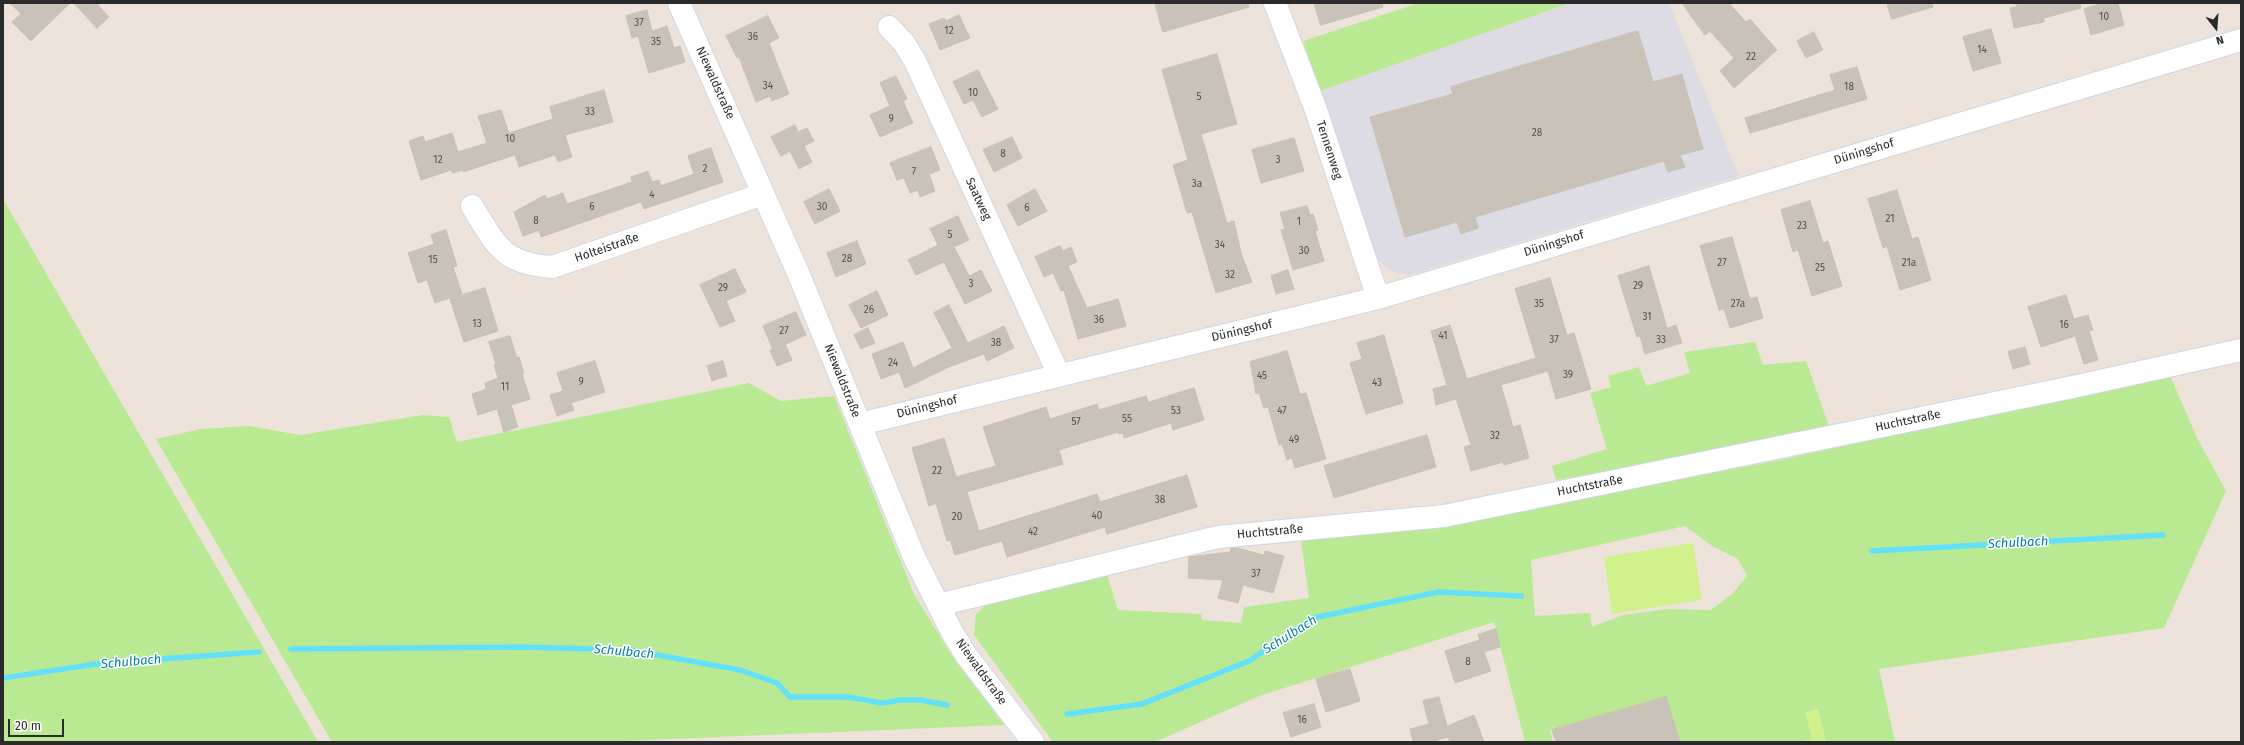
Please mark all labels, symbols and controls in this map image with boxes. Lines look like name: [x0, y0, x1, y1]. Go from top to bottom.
north arrow: [2196, 8, 2236, 48]
house number: 10: [2099, 11, 2109, 23]
house number: 37: [634, 17, 644, 29]
house number: 12: [944, 25, 954, 37]
house number: 36: [748, 31, 758, 43]
text: N: [2214, 33, 2225, 47]
house number: 35: [651, 36, 661, 48]
street label: Niewaldstraße: [693, 44, 737, 122]
house number: 14: [1977, 44, 1987, 56]
house number: 22: [1746, 51, 1756, 63]
house number: 34: [763, 80, 773, 92]
house number: 18: [1844, 81, 1854, 93]
house number: 10: [968, 87, 978, 99]
house number: 5: [1196, 91, 1202, 103]
house number: 33: [585, 106, 595, 118]
house number: 9: [888, 113, 894, 125]
street label: Tennenweg: [1313, 119, 1345, 181]
house number: 28: [1532, 127, 1542, 139]
house number: 10: [505, 133, 515, 145]
street label: Düningshof: [1832, 136, 1896, 168]
house number: 8: [1000, 148, 1006, 160]
house number: 12: [433, 154, 443, 166]
house number: 3: [1276, 154, 1280, 166]
house number: 2: [703, 163, 707, 175]
house number: 7: [912, 166, 916, 178]
street label: Saatweg: [962, 175, 994, 223]
house number: 3a: [1192, 178, 1202, 190]
house number: 4: [649, 189, 655, 201]
house number: 6: [589, 201, 595, 213]
house number: 30: [817, 201, 827, 213]
house number: 6: [1024, 202, 1030, 214]
house number: 21: [1885, 213, 1895, 225]
house number: 8: [533, 215, 539, 227]
house number: 1: [1297, 216, 1301, 228]
house number: 23: [1797, 220, 1807, 232]
street label: Düningshof: [1522, 228, 1586, 260]
house number: 5: [947, 229, 953, 241]
street label: Holteistraße: [573, 230, 641, 266]
house number: 34: [1215, 239, 1225, 251]
house number: 30: [1299, 245, 1309, 257]
house number: 28: [842, 253, 852, 265]
house number: 15: [428, 254, 438, 266]
house number: 27: [1717, 257, 1727, 269]
house number: 21a: [1902, 257, 1916, 269]
house number: 25: [1815, 262, 1825, 274]
house number: 32: [1225, 269, 1235, 281]
house number: 3: [969, 278, 973, 290]
house number: 29: [1633, 280, 1643, 292]
house number: 29: [718, 282, 728, 294]
house number: 35: [1534, 298, 1544, 310]
house number: 27a: [1731, 298, 1745, 310]
house number: 26: [864, 304, 874, 316]
house number: 31: [1642, 311, 1652, 323]
house number: 36: [1094, 314, 1104, 326]
street label: Düningshof: [1210, 317, 1274, 345]
house number: 13: [472, 318, 482, 330]
house number: 16: [2059, 319, 2069, 331]
house number: 27: [779, 325, 789, 337]
house number: 41: [1438, 330, 1448, 342]
house number: 37: [1549, 334, 1559, 346]
house number: 33: [1656, 334, 1666, 346]
house number: 38: [991, 337, 1001, 349]
street label: Niewaldstraße: [821, 342, 863, 420]
house number: 24: [888, 357, 898, 369]
house number: 39: [1563, 369, 1573, 381]
house number: 45: [1257, 370, 1267, 382]
house number: 9: [578, 376, 584, 388]
house number: 43: [1372, 377, 1382, 389]
house number: 11: [501, 381, 509, 393]
street label: Düningshof: [895, 393, 959, 421]
house number: 53: [1171, 405, 1181, 417]
house number: 47: [1277, 405, 1287, 417]
street label: Huchtstraße: [1874, 407, 1942, 435]
house number: 55: [1122, 413, 1132, 425]
house number: 57: [1071, 416, 1081, 428]
house number: 32: [1490, 430, 1500, 442]
house number: 49: [1289, 434, 1299, 446]
house number: 22: [932, 465, 942, 477]
street label: Huchtstraße: [1556, 473, 1624, 499]
house number: 38: [1155, 494, 1165, 506]
house number: 40: [1092, 510, 1102, 522]
house number: 20: [952, 511, 962, 523]
street label: Huchtstraße: [1236, 522, 1304, 542]
house number: 42: [1028, 526, 1038, 538]
water label: Schulbach: [1987, 534, 2049, 552]
house number: 37: [1251, 568, 1261, 580]
water label: Schulbach: [1260, 612, 1320, 658]
street label: Niewaldstraße: [952, 636, 1010, 708]
water label: Schulbach: [593, 642, 655, 662]
water label: Schulbach: [100, 652, 162, 672]
house number: 8: [1465, 656, 1471, 668]
scale bar: [10, 711, 66, 737]
house number: 16: [1297, 714, 1307, 726]
text: 20 m: [15, 719, 41, 733]

